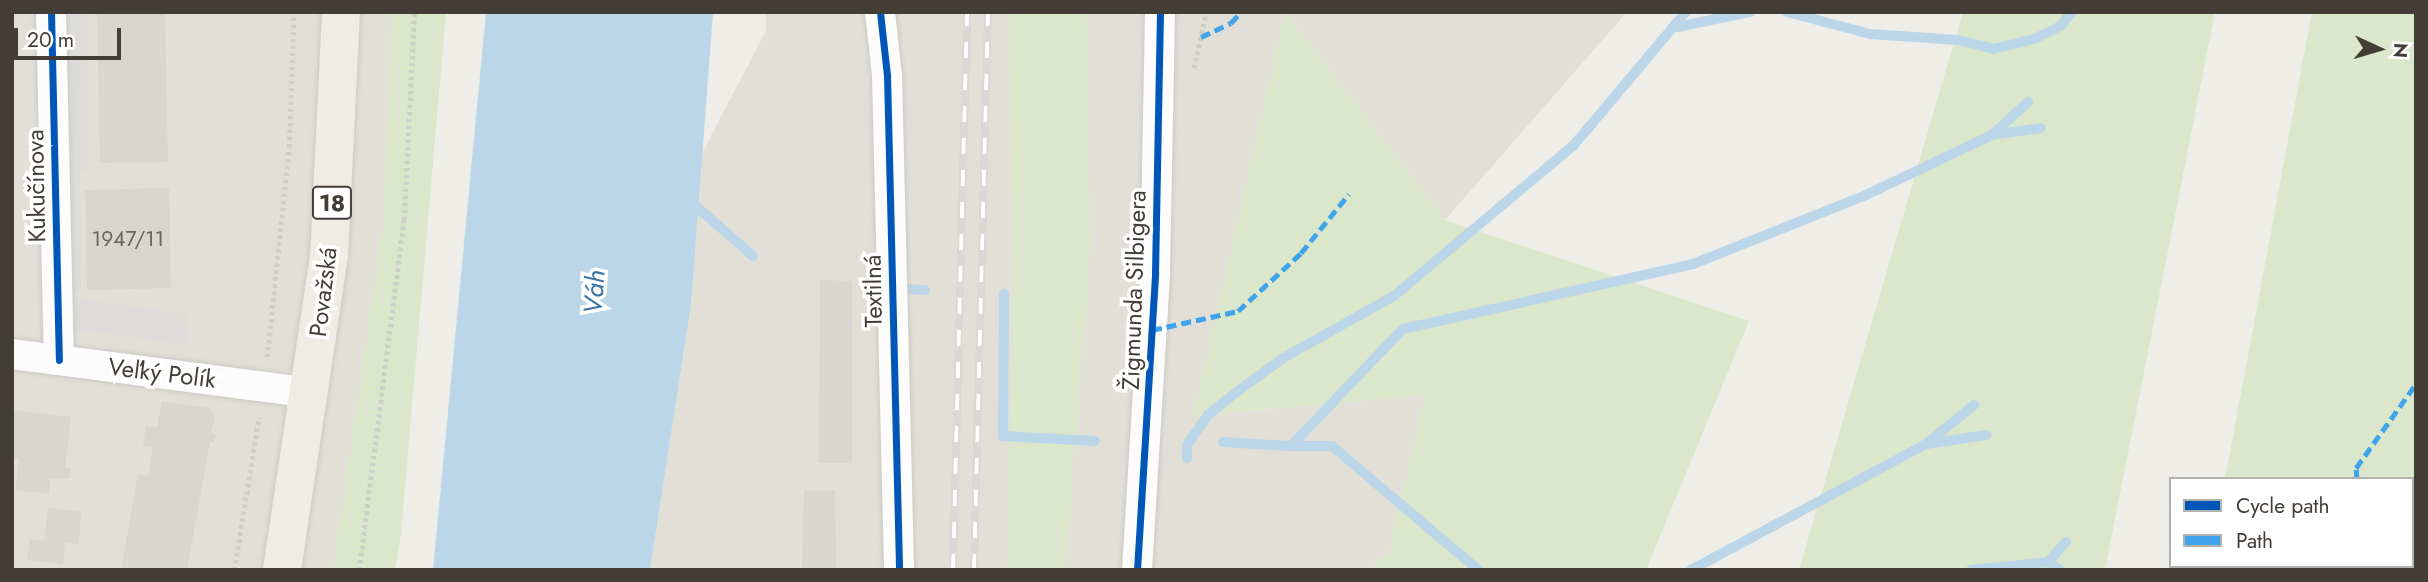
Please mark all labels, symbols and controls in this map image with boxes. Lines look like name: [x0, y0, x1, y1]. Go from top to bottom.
scale bar: [18, 14, 124, 58]
north arrow: [2344, 14, 2414, 84]
text: 20 m: [27, 25, 74, 55]
text: N: [2386, 42, 2414, 59]
street label: Kukučínova: [21, 129, 51, 243]
road number: 18: [311, 184, 353, 222]
street label: Žigmunda Silbigera: [1116, 190, 1152, 390]
house number: 1947/11: [92, 226, 164, 252]
street label: Považská: [303, 245, 343, 339]
street label: Textilná: [858, 254, 888, 328]
water label: Váh: [578, 269, 612, 315]
street label: Veľký Polík: [106, 352, 218, 394]
legend: [2169, 477, 2414, 568]
text: Cycle path: [2236, 491, 2329, 521]
text: Path: [2236, 526, 2273, 556]

